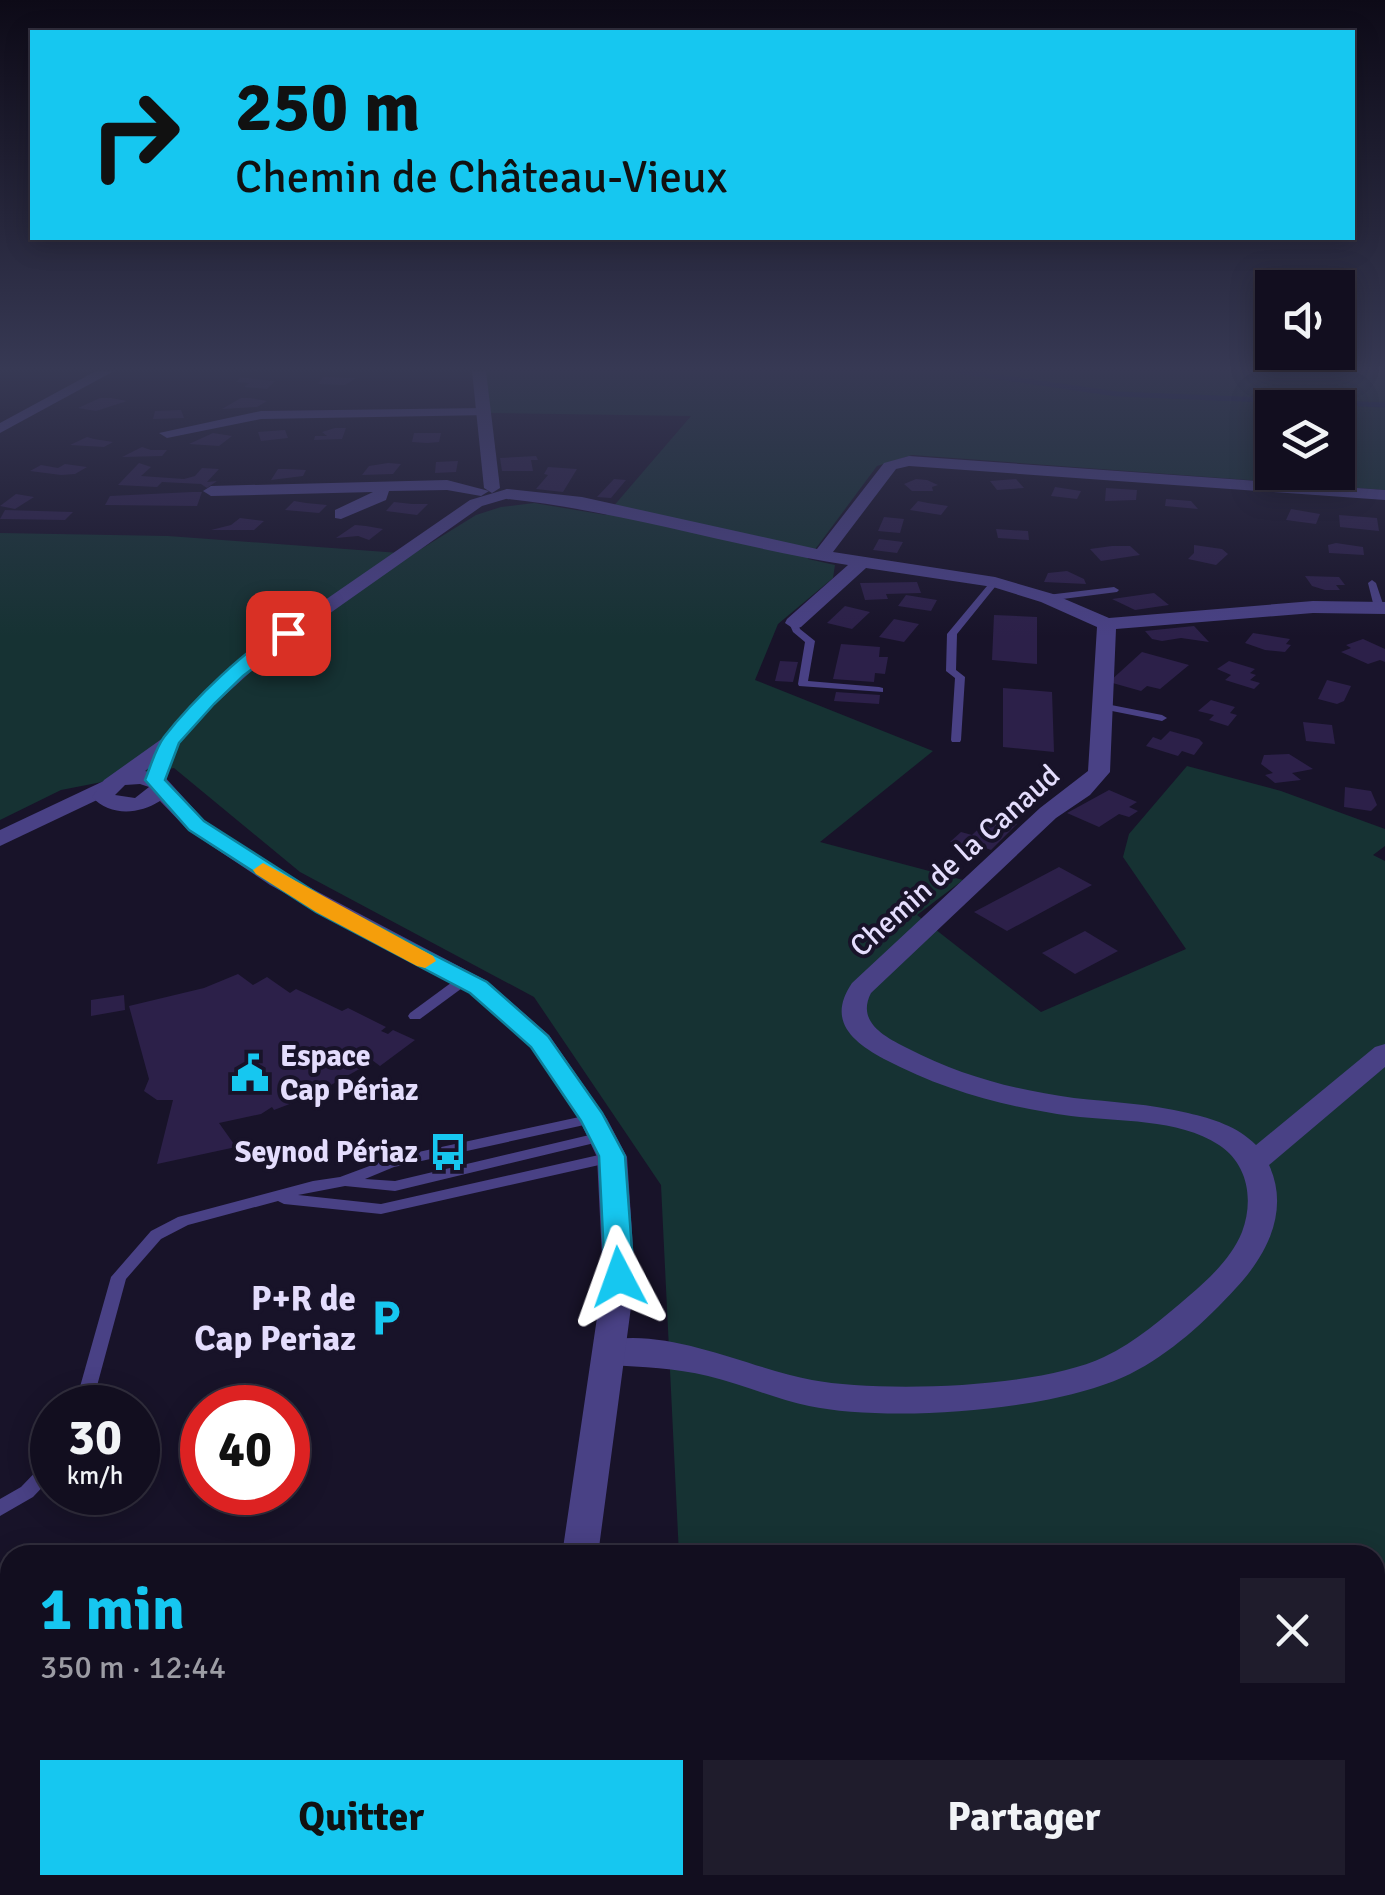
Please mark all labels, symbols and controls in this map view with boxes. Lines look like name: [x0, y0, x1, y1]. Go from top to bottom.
text: 250 m: [235, 64, 420, 150]
icon: right: [70, 70, 200, 200]
text: Chemin de Château-Vieux: [235, 150, 727, 205]
map controls: [1255, 270, 1355, 490]
button: sound: [1255, 270, 1355, 370]
button: layers: [1255, 390, 1355, 490]
pin: [246, 591, 331, 676]
icon: arrive: [261, 606, 316, 661]
street label: Chemin de la Canaud: [842, 757, 1068, 965]
place label: Espace Cap Périaz: [280, 1038, 419, 1109]
public building icon: Espace Cap Périaz: [229, 1052, 271, 1094]
bus stop icon: Seynod Périaz: [427, 1131, 469, 1173]
place label: Seynod Périaz: [235, 1134, 418, 1171]
position arrow: [567, 1225, 671, 1329]
place label: P+R de Cap Periaz: [194, 1277, 356, 1360]
parking icon: P+R de Cap Periaz: [365, 1297, 407, 1339]
speed limit sign: 40: [180, 1385, 310, 1515]
text: 30: [68, 1407, 122, 1469]
text: km/h: [67, 1460, 123, 1491]
text: 1 min: [40, 1573, 185, 1647]
button: close: [1240, 1578, 1345, 1683]
text: 350 m · 12:44: [40, 1648, 226, 1687]
button: Quitter: [40, 1760, 683, 1875]
button: Partager: [703, 1760, 1345, 1875]

